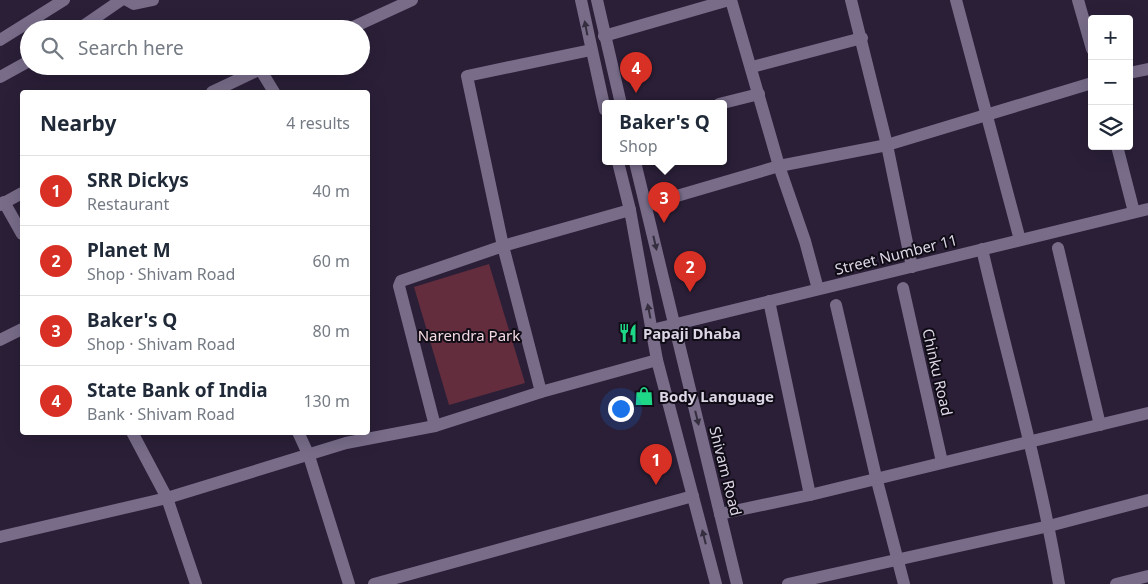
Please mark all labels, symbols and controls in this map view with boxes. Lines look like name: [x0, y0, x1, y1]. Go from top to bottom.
map controls: [1088, 15, 1133, 150]
button: +: [1088, 15, 1133, 60]
search box: [20, 20, 370, 75]
one-way arrow: [582, 20, 590, 36]
icon: search: [38, 34, 66, 62]
text: Search here: [78, 35, 184, 61]
pin: 4: [620, 52, 652, 93]
button: −: [1088, 60, 1133, 105]
popup: [602, 100, 727, 165]
button: layers: [1088, 105, 1133, 150]
text: Nearby: [40, 109, 116, 137]
text: Baker's Q: [619, 109, 710, 135]
text: 4 results: [286, 112, 350, 134]
text: Shop: [619, 135, 658, 157]
text: SRR Dickys: [87, 167, 189, 193]
text: 1: [51, 180, 61, 202]
text: 40 m: [313, 180, 350, 202]
pin: 3: [648, 182, 680, 223]
text: Restaurant: [87, 193, 169, 215]
street label: Street Number 11: [833, 229, 959, 279]
one-way arrow: [651, 236, 659, 251]
text: Planet M: [87, 237, 171, 263]
text: 2: [51, 250, 61, 272]
text: 60 m: [313, 250, 350, 272]
pin: 2: [674, 251, 706, 292]
text: Shop · Shivam Road: [87, 263, 235, 285]
one-way arrow: [644, 303, 652, 319]
text: Baker's Q: [87, 307, 177, 333]
text: 3: [51, 320, 61, 342]
text: 80 m: [313, 320, 350, 342]
restaurant icon: Papaji Dhaba: [617, 322, 639, 344]
place label: Papaji Dhaba: [643, 323, 741, 343]
park label: Narendra Park: [418, 325, 520, 345]
street label: Chinku Road: [918, 326, 958, 418]
text: Shop · Shivam Road: [87, 333, 235, 355]
text: State Bank of India: [87, 377, 268, 403]
shop icon: Body Language: [633, 385, 655, 407]
place label: Body Language: [659, 386, 774, 406]
text: 4: [51, 390, 61, 412]
text: 130 m: [303, 390, 350, 412]
your location: [608, 396, 634, 422]
text: Bank · Shivam Road: [87, 403, 235, 425]
one-way arrow: [693, 411, 701, 426]
street label: Shivam Road: [705, 424, 747, 518]
pin: 1: [640, 444, 672, 485]
one-way arrow: [700, 529, 708, 544]

